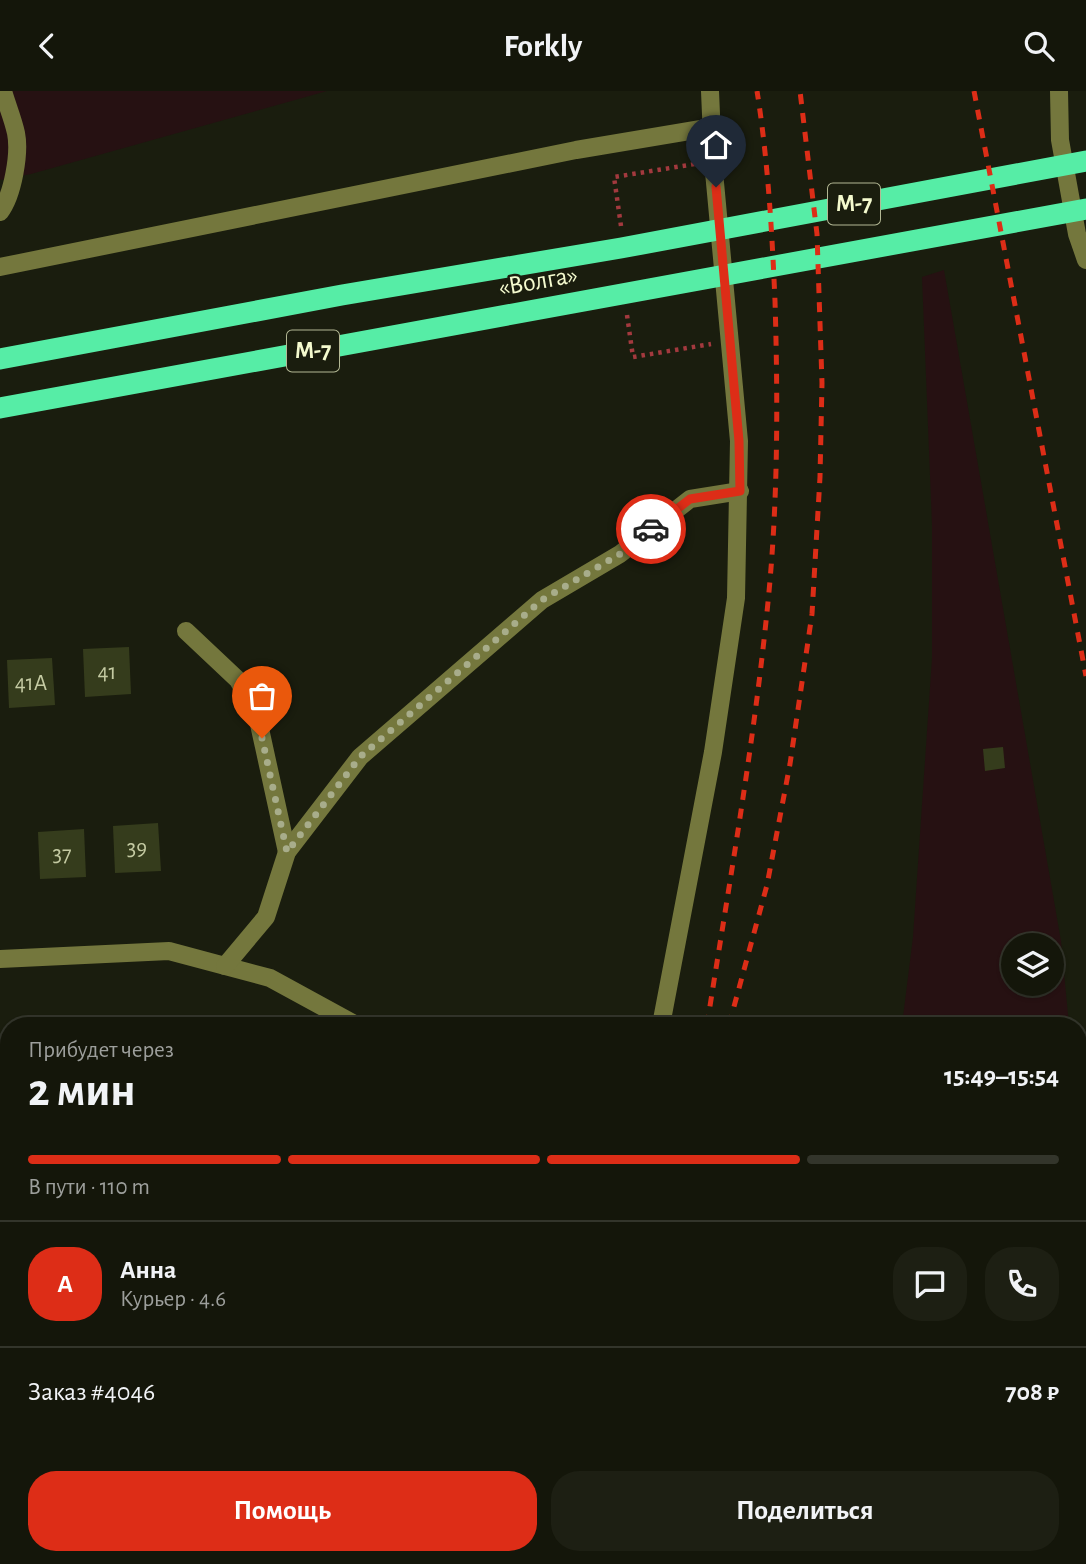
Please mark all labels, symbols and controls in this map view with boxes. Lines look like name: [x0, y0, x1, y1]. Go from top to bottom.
icon: back: [28, 27, 66, 65]
icon: search: [1020, 27, 1058, 65]
text: Forkly: [504, 30, 582, 62]
pin: [686, 115, 746, 187]
icon: home: [697, 126, 735, 164]
road number: М-7: [828, 183, 880, 225]
street label: «Волга»: [496, 261, 580, 301]
road number: М-7: [287, 331, 339, 372]
courier: [616, 494, 686, 564]
icon: car: [632, 510, 670, 548]
house number: 41: [98, 661, 116, 684]
pin: [232, 666, 292, 738]
house number: 41А: [15, 672, 47, 695]
icon: bag: [243, 677, 281, 715]
house number: 39: [127, 837, 147, 860]
house number: 37: [52, 843, 72, 866]
map controls: [1001, 933, 1064, 996]
button: layers: [1001, 933, 1064, 996]
text: Прибудет через: [28, 1039, 174, 1062]
text: 15:49–15:54: [944, 1063, 1059, 1089]
text: 2 мин: [28, 1068, 136, 1114]
text: В пути · 110 m: [28, 1176, 150, 1199]
button: chat: [893, 1247, 967, 1321]
button: phone: [985, 1247, 1059, 1321]
text: Анна: [120, 1257, 176, 1283]
text: А: [57, 1271, 73, 1297]
text: Курьер · 4.6: [120, 1288, 226, 1311]
text: Заказ #4046: [28, 1379, 155, 1405]
text: 708 ₽: [1005, 1379, 1059, 1405]
button: Помощь: [28, 1471, 537, 1551]
button: Поделиться: [551, 1471, 1059, 1551]

